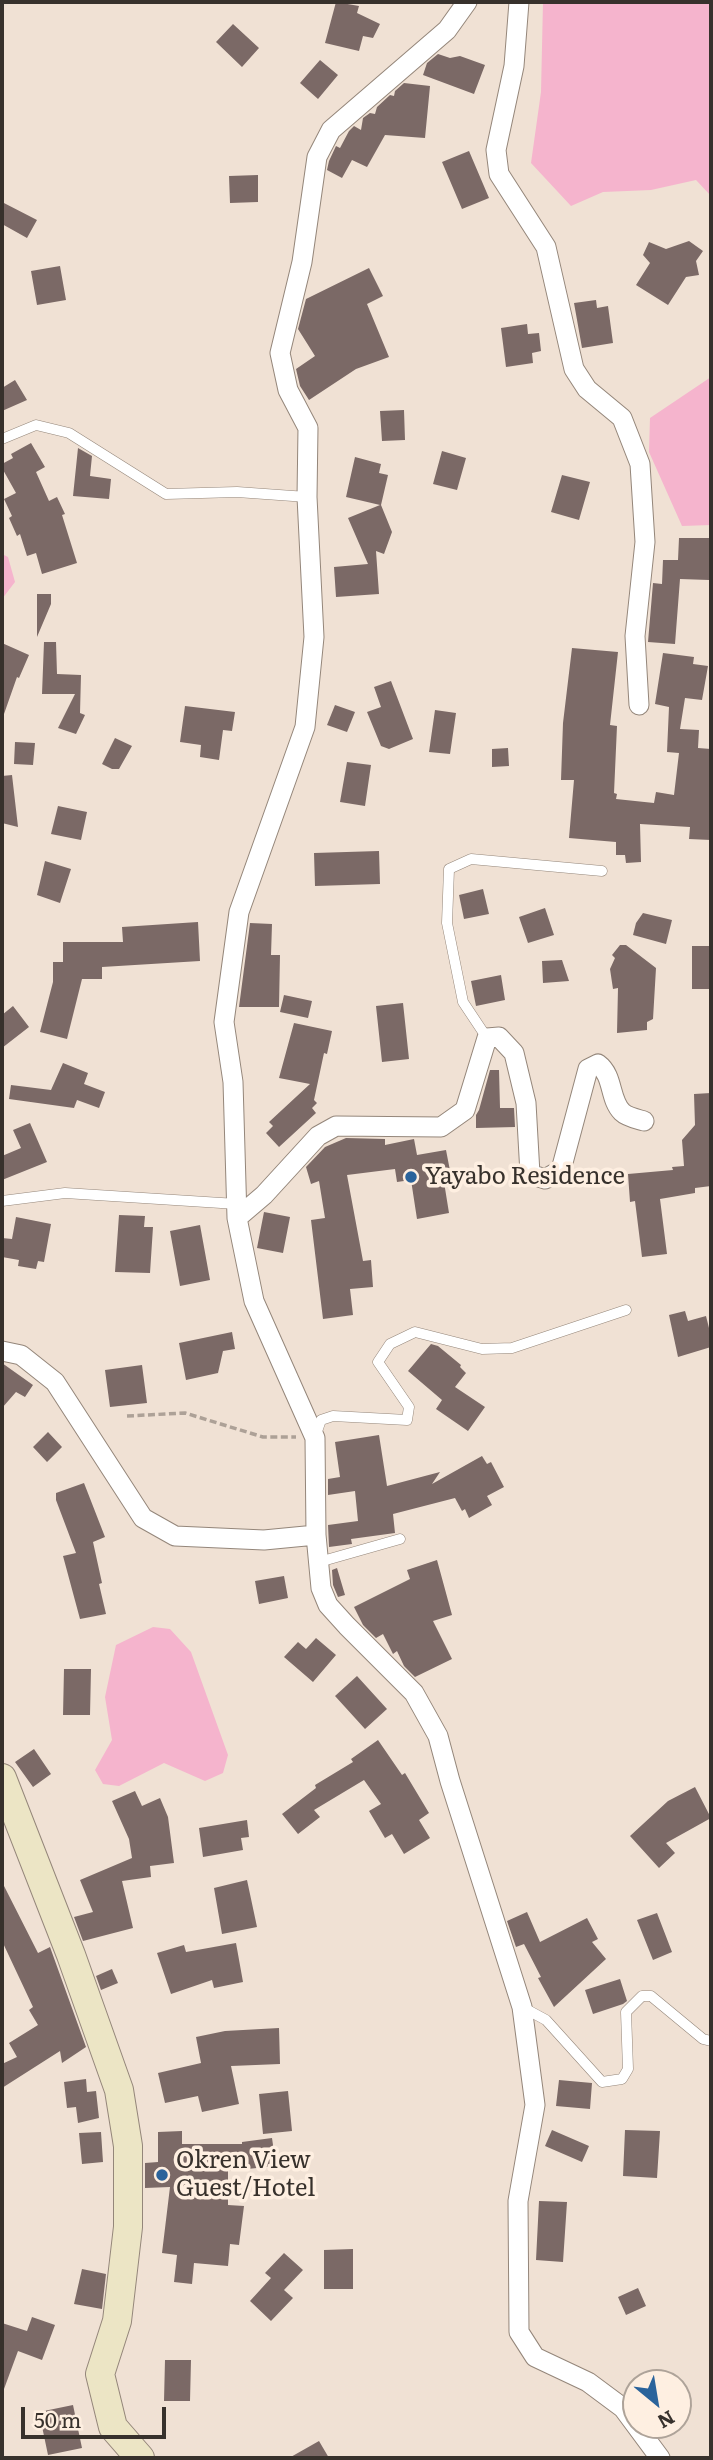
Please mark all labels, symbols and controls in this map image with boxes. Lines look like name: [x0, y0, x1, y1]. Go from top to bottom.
place label: Yayabo Residence: [425, 1163, 625, 1191]
marker: Yayabo Residence: [403, 1169, 419, 1185]
place label: Okren View Guest/Hotel: [176, 2147, 315, 2203]
marker: Okren View Guest/Hotel: [154, 2167, 170, 2183]
north arrow: [622, 2369, 692, 2439]
scale bar: [24, 2394, 170, 2438]
text: 50 m: [34, 2403, 81, 2434]
text: N: [653, 2404, 680, 2437]

